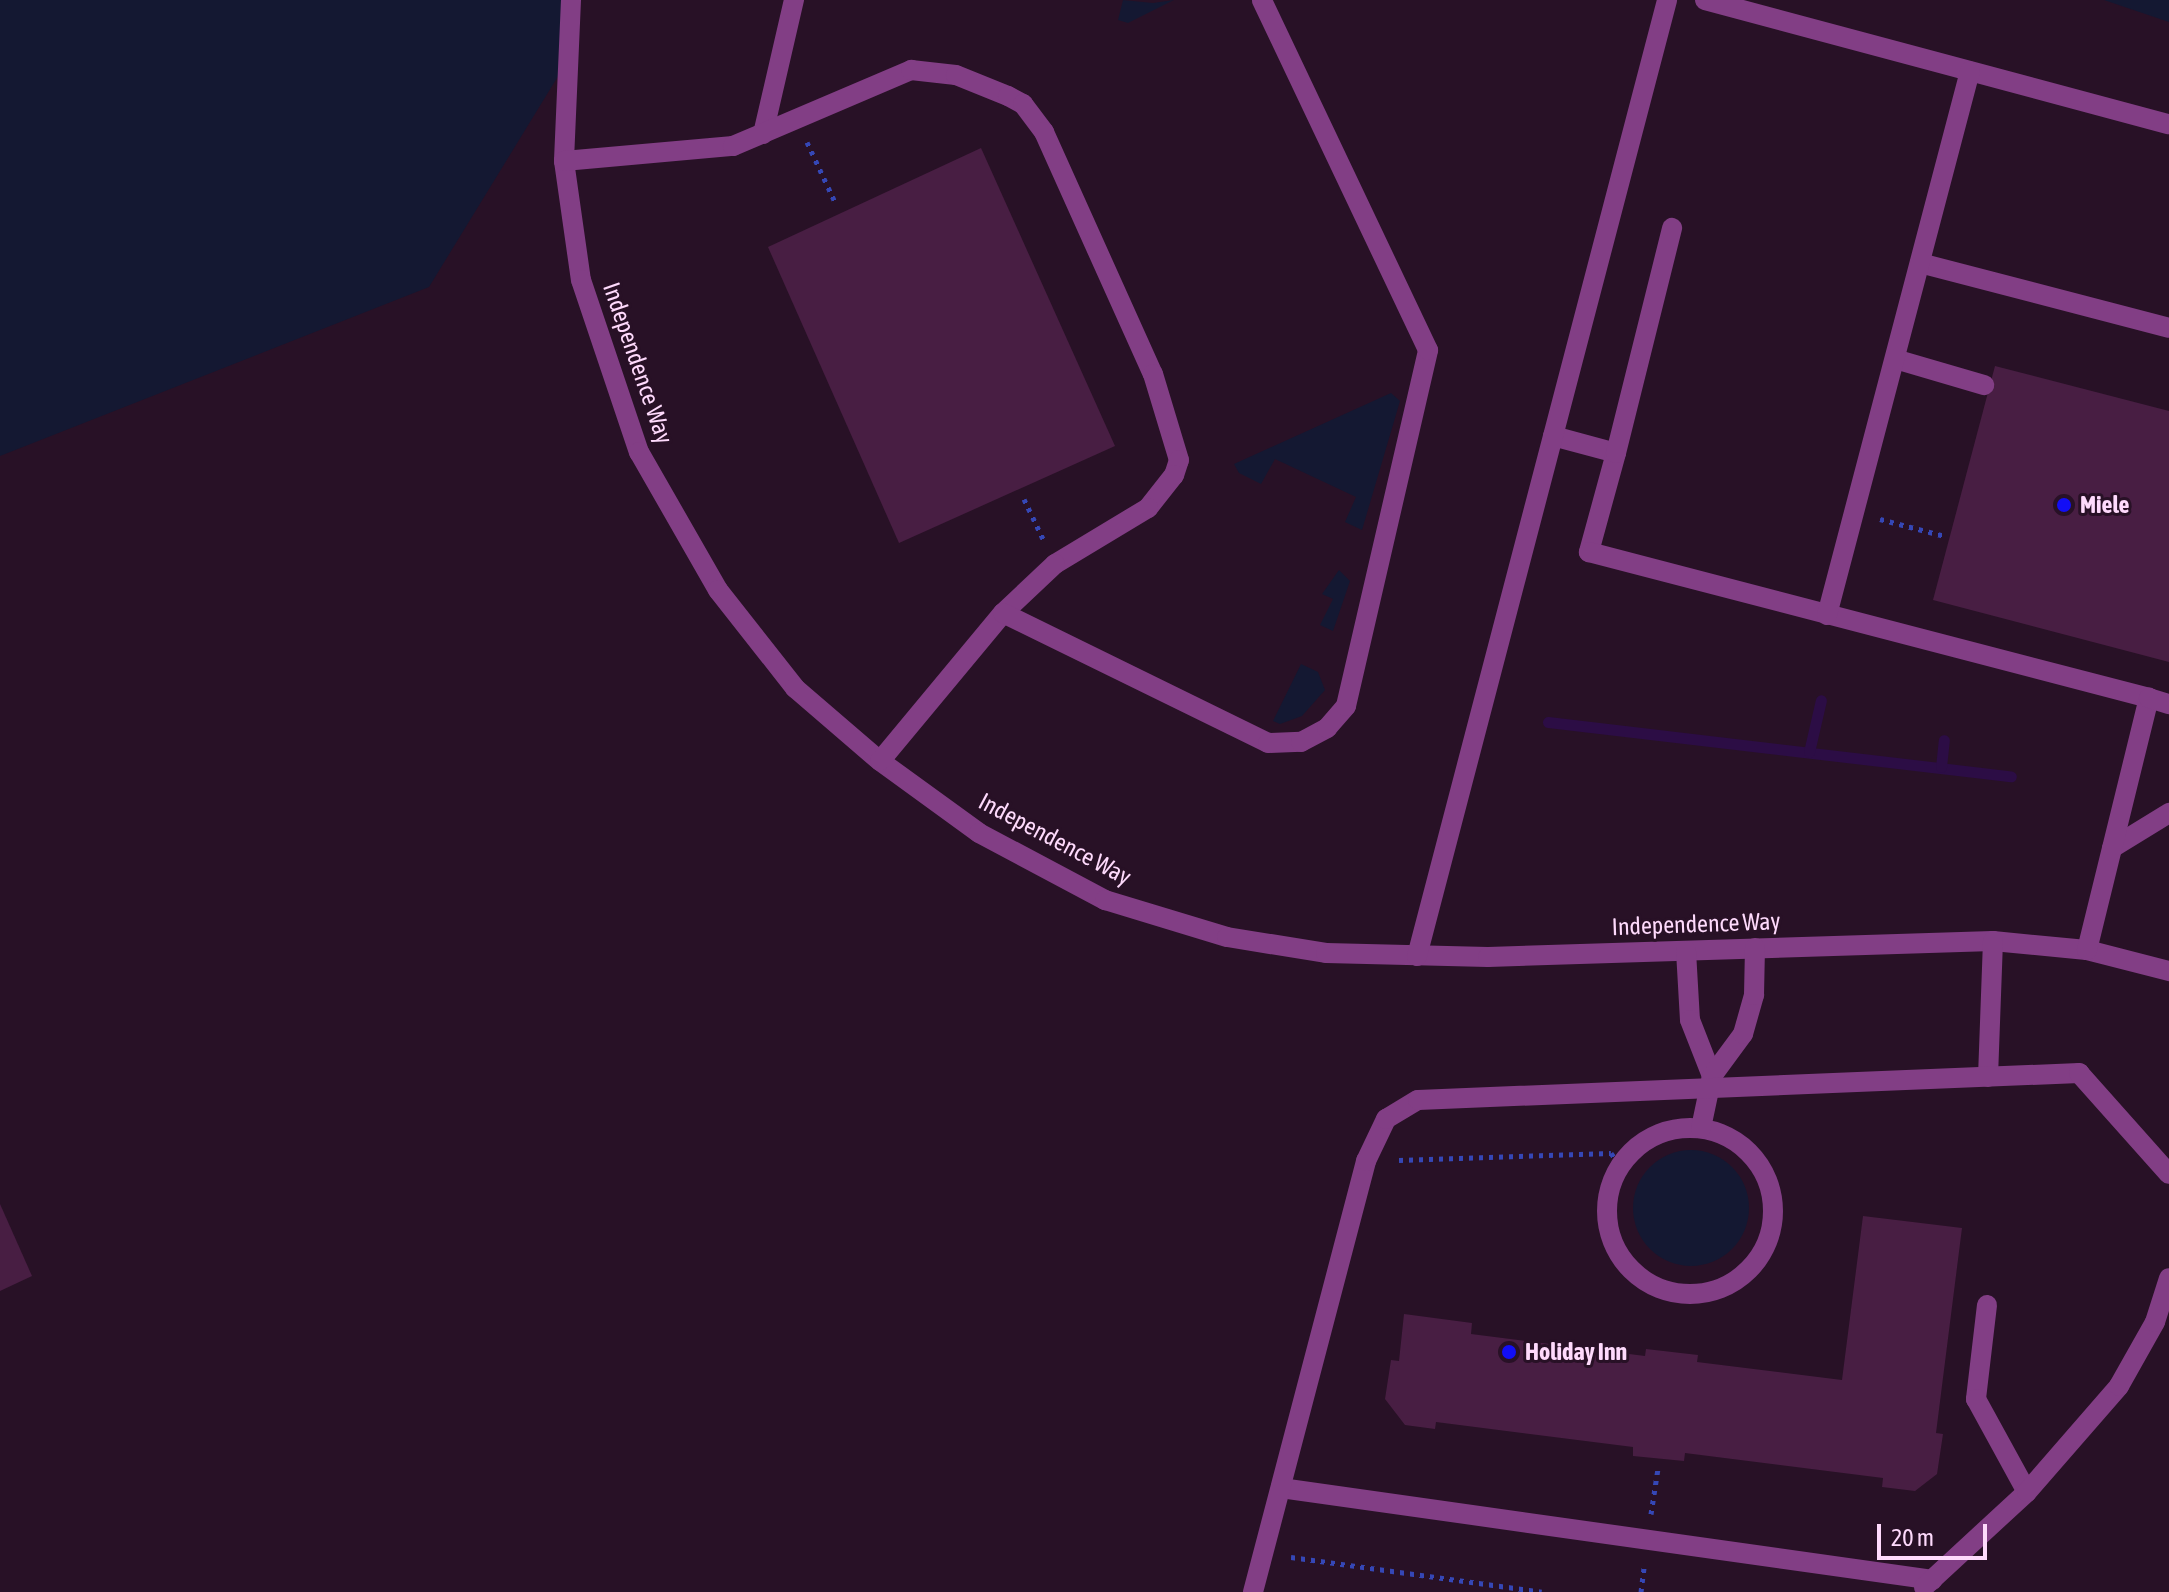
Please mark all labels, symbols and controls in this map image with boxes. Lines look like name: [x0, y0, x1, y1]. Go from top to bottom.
street label: Independence Way: [597, 279, 679, 447]
place label: Miele: [2080, 491, 2130, 519]
marker: Miele: [2055, 496, 2073, 514]
street label: Independence Way: [974, 787, 1136, 891]
street label: Independence Way: [1611, 907, 1781, 941]
place label: Holiday Inn: [1525, 1338, 1627, 1366]
marker: Holiday Inn: [1500, 1343, 1518, 1361]
scale bar: [1881, 1508, 1991, 1558]
text: 20 m: [1891, 1524, 1934, 1551]

